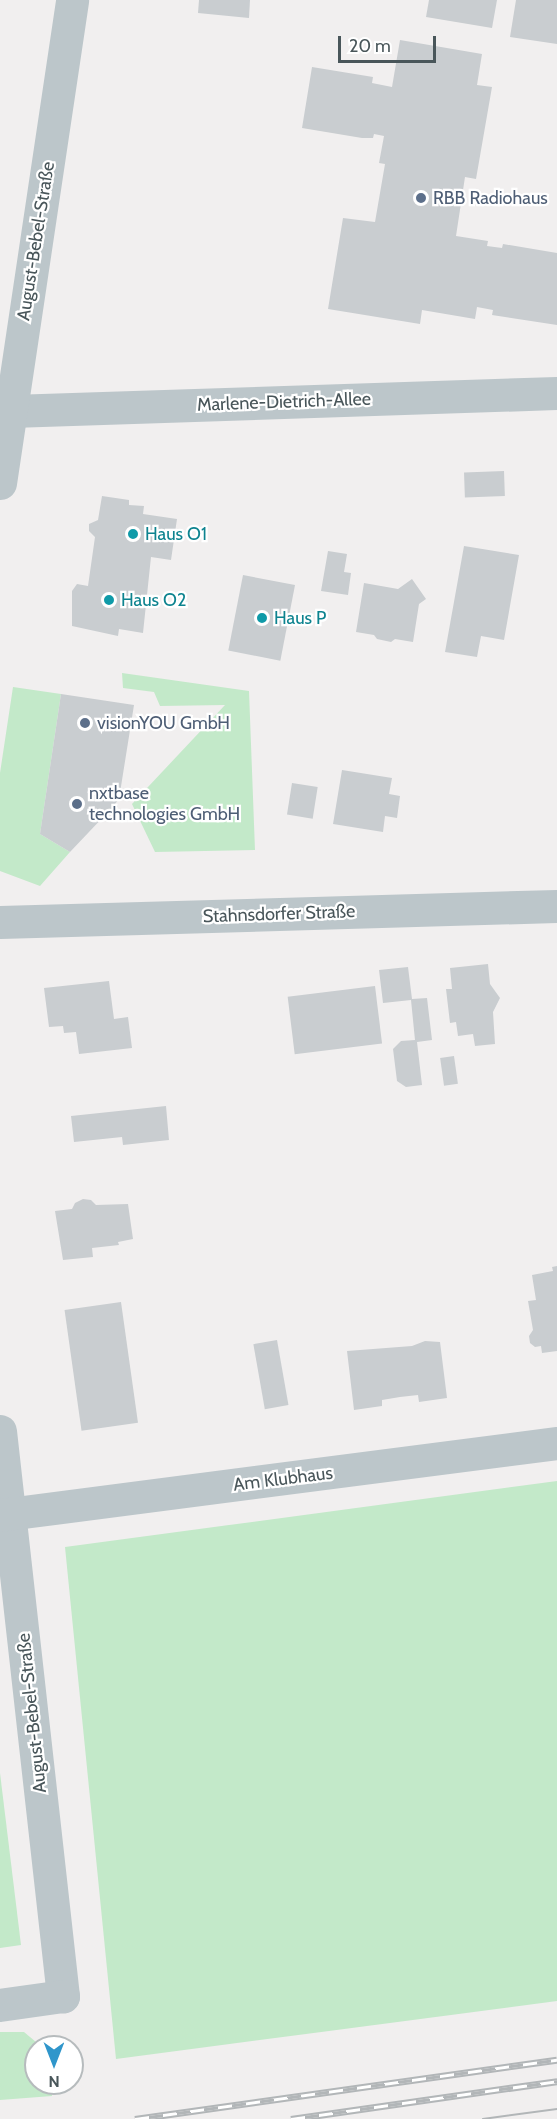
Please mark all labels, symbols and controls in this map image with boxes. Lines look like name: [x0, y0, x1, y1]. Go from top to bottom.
scale bar: [341, 24, 438, 62]
text: 20 m: [349, 35, 391, 57]
street label: August-Bebel-Straße: [13, 160, 59, 322]
place label: RBB Radiohaus: [433, 187, 548, 209]
marker: RBB Radiohaus: [414, 191, 428, 205]
street label: Marlene-Dietrich-Allee: [197, 388, 371, 416]
place label: Haus O1: [145, 523, 207, 545]
marker: Haus O1: [126, 527, 140, 541]
place label: Haus O2: [121, 589, 186, 611]
marker: Haus O2: [102, 593, 116, 607]
place label: Haus P: [274, 607, 326, 629]
marker: Haus P: [255, 611, 269, 625]
place label: visionYOU GmbH: [97, 712, 230, 734]
marker: visionYOU GmbH: [78, 716, 92, 730]
place label: nxtbase technologies GmbH: [89, 783, 240, 826]
marker: nxtbase technologies GmbH: [70, 797, 84, 811]
street label: Stahnsdorfer Straße: [202, 901, 356, 927]
street label: Am Klubhaus: [232, 1462, 334, 1496]
street label: August-Bebel-Straße: [13, 1632, 51, 1794]
north arrow: [24, 2035, 84, 2095]
text: N: [48, 2072, 60, 2091]

